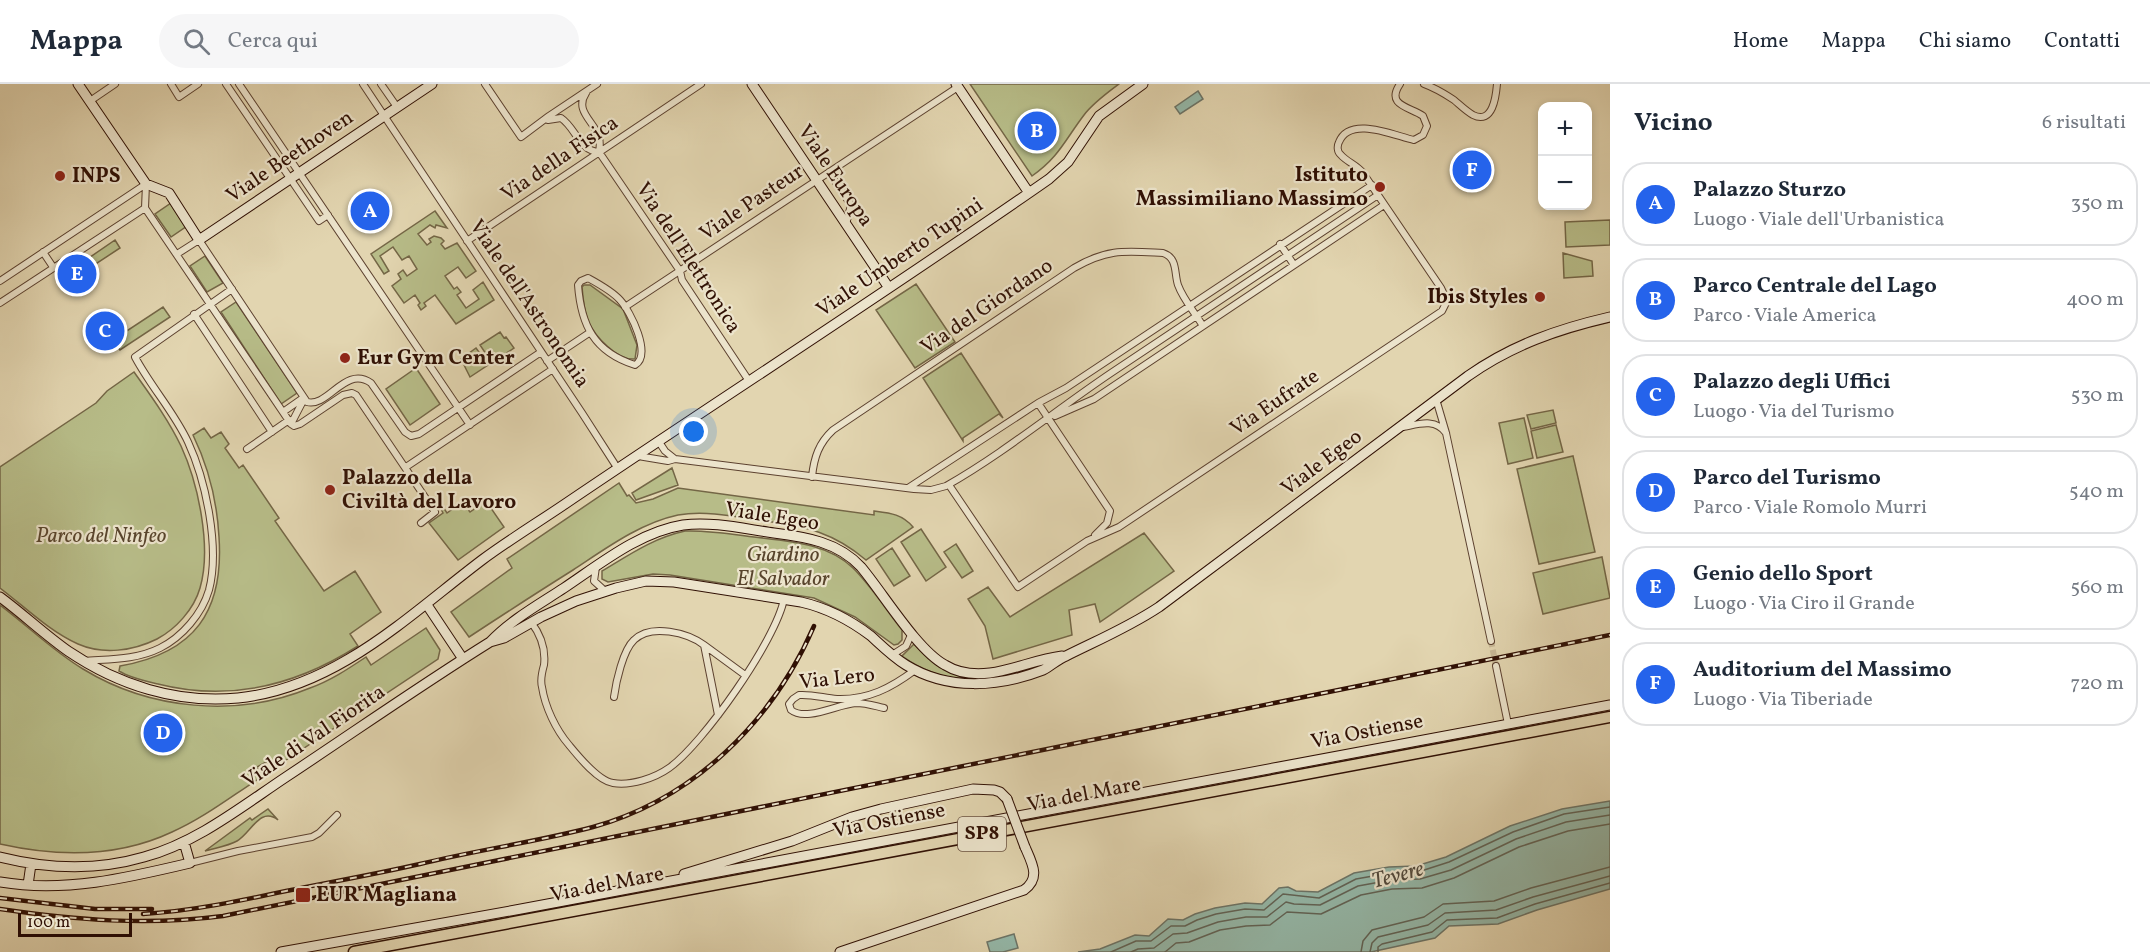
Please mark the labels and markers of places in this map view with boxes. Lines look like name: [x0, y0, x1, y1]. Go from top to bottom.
pin: B: [1018, 108, 1056, 154]
pin: F: [1452, 148, 1492, 193]
place label: Istituto Massimiliano Massimo: [1136, 161, 1368, 214]
place label: INPS: [72, 162, 120, 191]
marker: INPS: [53, 169, 67, 183]
marker: Istituto Massimiliano Massimo: [1373, 180, 1387, 194]
pin: A: [350, 188, 389, 234]
pin: E: [58, 252, 97, 297]
place label: Ibis Styles: [1427, 283, 1528, 312]
marker: Ibis Styles: [1533, 290, 1547, 304]
pin: C: [86, 308, 124, 354]
place label: Eur Gym Center: [357, 344, 515, 373]
marker: Eur Gym Center: [338, 351, 352, 365]
place label: Palazzo della Civiltà del Lavoro: [342, 464, 516, 517]
marker: Palazzo della Civiltà del Lavoro: [323, 483, 337, 497]
pin: D: [144, 710, 182, 756]
place label: EUR Magliana: [316, 881, 457, 910]
marker: EUR Magliana: [294, 886, 312, 904]

